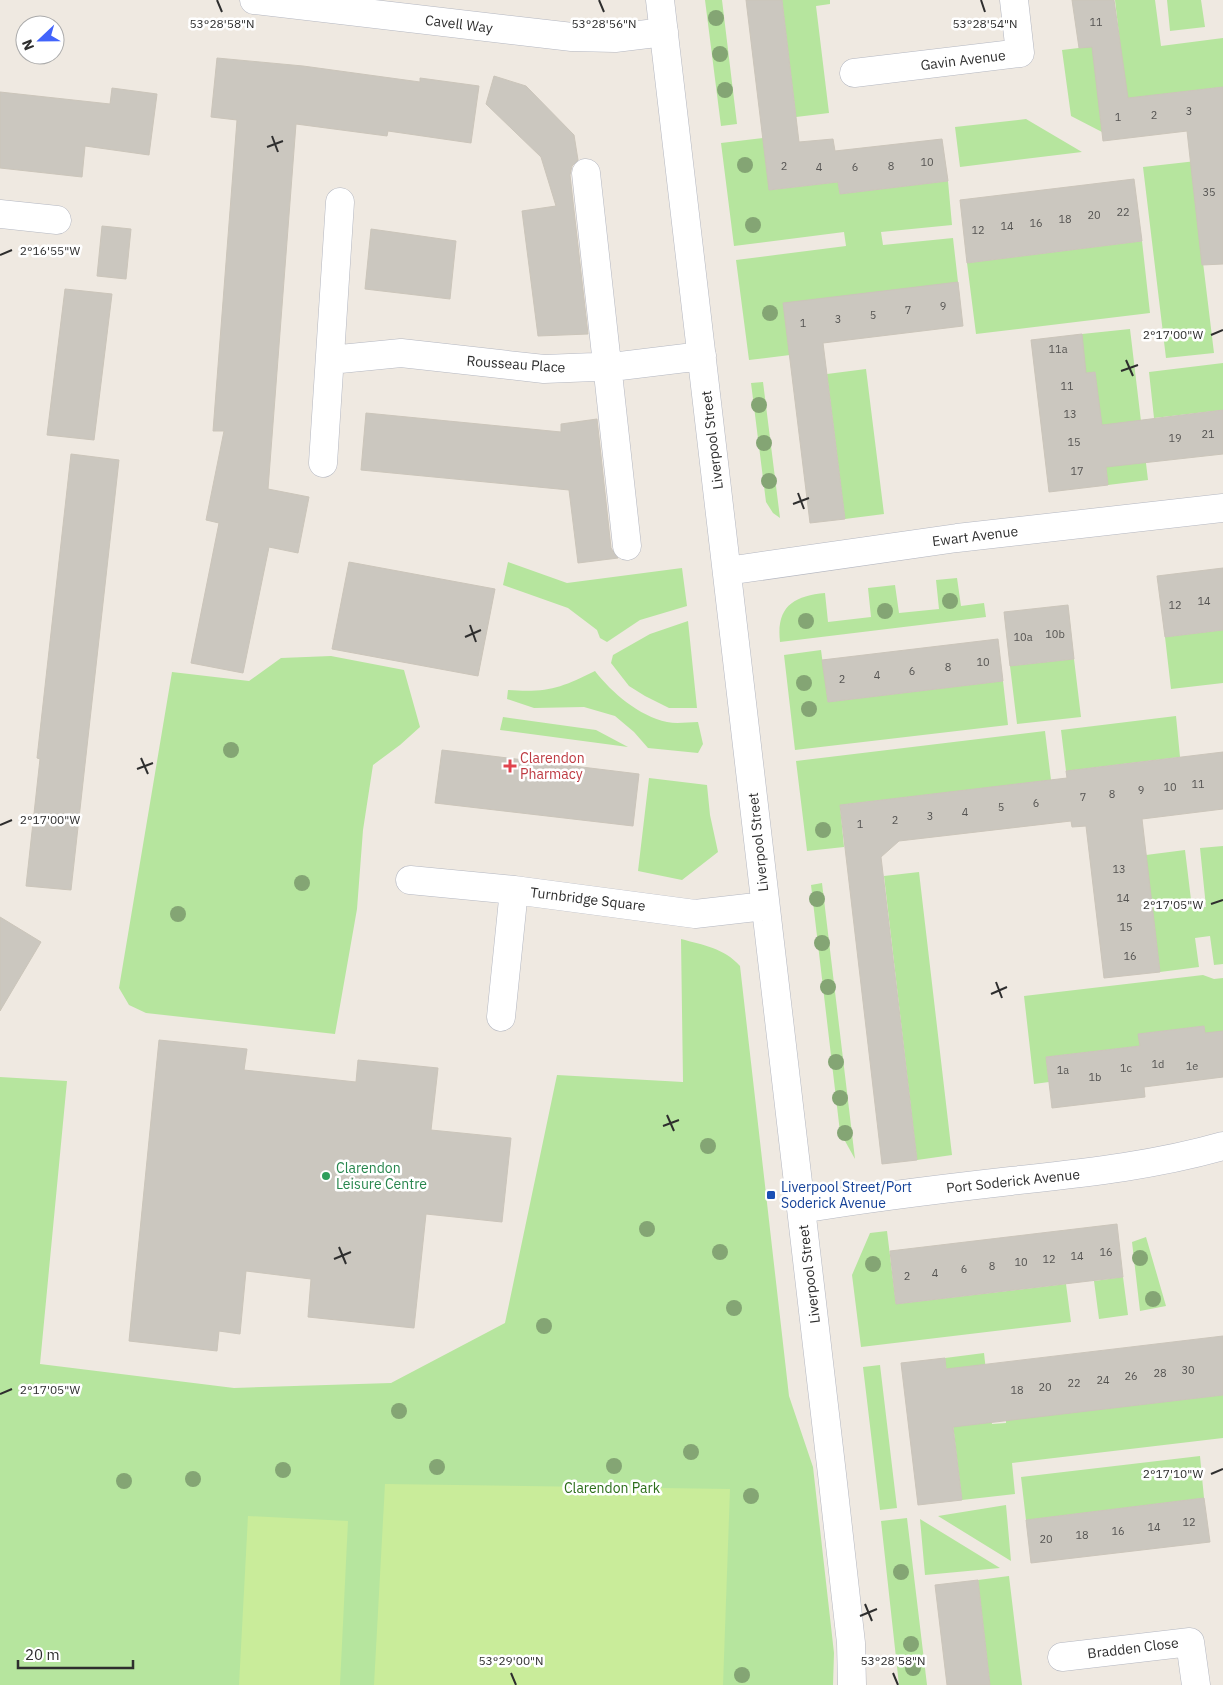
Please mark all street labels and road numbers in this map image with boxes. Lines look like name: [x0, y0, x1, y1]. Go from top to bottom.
street label: Cavell Way: [424, 11, 494, 37]
street label: Gavin Avenue: [919, 46, 1007, 74]
street label: Rousseau Place: [466, 352, 566, 376]
street label: Liverpool Street: [697, 389, 727, 490]
street label: Ewart Avenue: [931, 522, 1019, 550]
street label: Liverpool Street: [744, 792, 772, 892]
street label: Turnbridge Square: [529, 883, 647, 915]
street label: Port Soderick Avenue: [945, 1165, 1081, 1197]
street label: Liverpool Street: [794, 1223, 824, 1324]
street label: Bradden Close: [1086, 1633, 1180, 1663]

